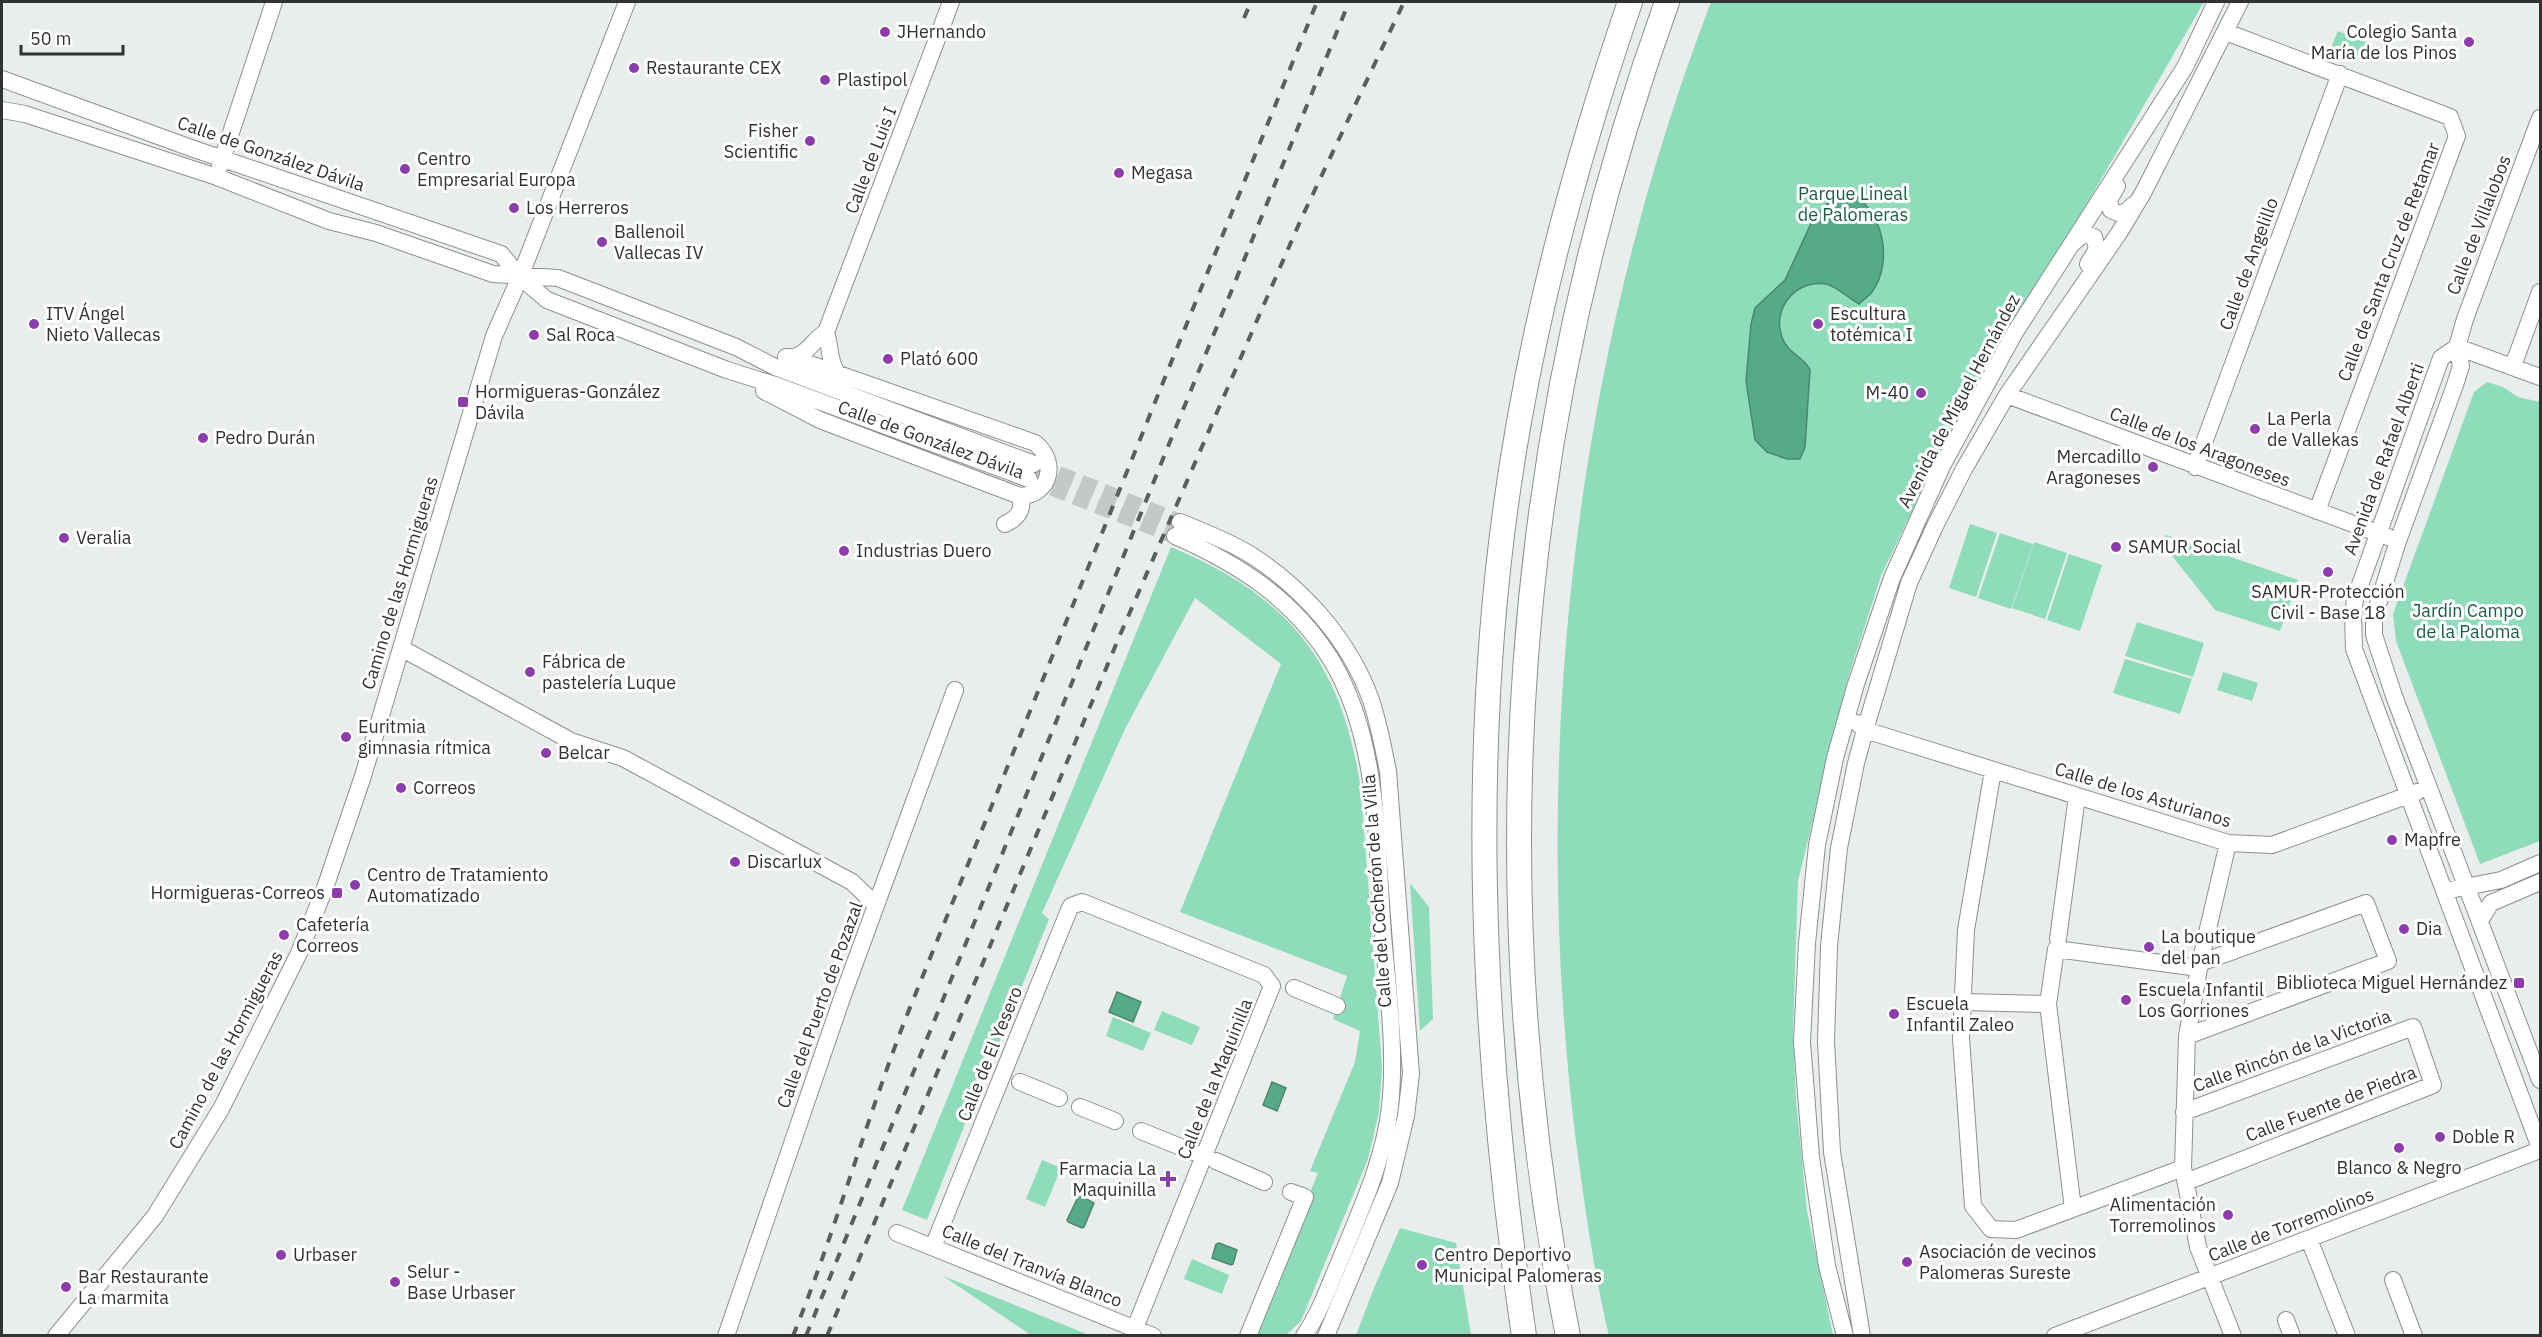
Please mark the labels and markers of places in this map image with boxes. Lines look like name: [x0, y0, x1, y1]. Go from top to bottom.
place label: JHernando: [897, 20, 986, 43]
place label: Colegio Santa María de los Pinos: [2311, 20, 2457, 64]
marker: JHernando: [878, 25, 892, 39]
marker: Colegio Santa María de los Pinos: [2462, 35, 2476, 49]
place label: Restaurante CEX: [646, 56, 781, 79]
marker: Restaurante CEX: [627, 61, 641, 75]
place label: Plastipol: [837, 68, 907, 91]
marker: Plastipol: [818, 73, 832, 87]
place label: Fisher Scientific: [724, 119, 798, 163]
marker: Fisher Scientific: [803, 134, 817, 148]
place label: Centro Empresarial Europa: [417, 147, 576, 191]
place label: Megasa: [1131, 161, 1193, 184]
marker: Centro Empresarial Europa: [398, 162, 412, 176]
marker: Megasa: [1112, 166, 1126, 180]
place label: Los Herreros: [526, 196, 629, 219]
marker: Los Herreros: [507, 201, 521, 215]
place label: Ballenoil Vallecas IV: [614, 220, 703, 264]
marker: Ballenoil Vallecas IV: [595, 235, 609, 249]
place label: ITV Ángel Nieto Vallecas: [46, 302, 161, 346]
place label: Escultura totémica I: [1830, 302, 1913, 346]
marker: ITV Ángel Nieto Vallecas: [27, 317, 41, 331]
marker: Escultura totémica I: [1811, 317, 1825, 331]
place label: Sal Roca: [546, 323, 616, 346]
marker: Sal Roca: [527, 328, 541, 342]
place label: Plató 600: [900, 347, 978, 370]
marker: Plató 600: [881, 352, 895, 366]
place label: Hormigueras-González Dávila: [475, 380, 660, 424]
place label: M-40: [1866, 381, 1909, 404]
marker: M-40: [1914, 386, 1928, 400]
marker: Hormigueras-González Dávila: [456, 395, 470, 409]
place label: La Perla de Vallekas: [2267, 407, 2359, 451]
marker: La Perla de Vallekas: [2248, 422, 2262, 436]
place label: Pedro Durán: [215, 426, 315, 449]
marker: Pedro Durán: [196, 431, 210, 445]
place label: Mercadillo Aragoneses: [2046, 445, 2141, 489]
marker: Mercadillo Aragoneses: [2146, 460, 2160, 474]
place label: Veralia: [76, 526, 132, 549]
marker: Veralia: [57, 531, 71, 545]
place label: SAMUR Social: [2128, 535, 2241, 558]
place label: Industrias Duero: [856, 539, 992, 562]
marker: SAMUR Social: [2109, 540, 2123, 554]
marker: Industrias Duero: [837, 544, 851, 558]
marker: SAMUR-Protección Civil - Base 18: [2321, 565, 2335, 579]
place label: SAMUR-Protección Civil - Base 18: [2251, 580, 2405, 624]
place label: Fábrica de pastelería Luque: [542, 650, 676, 694]
marker: Fábrica de pastelería Luque: [523, 665, 537, 679]
place label: Euritmia gimnasia rítmica: [358, 715, 491, 759]
marker: Euritmia gimnasia rítmica: [339, 730, 353, 744]
place label: Belcar: [558, 741, 610, 764]
marker: Belcar: [539, 746, 553, 760]
place label: Correos: [413, 776, 476, 799]
marker: Correos: [394, 781, 408, 795]
place label: Mapfre: [2404, 828, 2461, 851]
marker: Mapfre: [2385, 833, 2399, 847]
place label: Discarlux: [747, 850, 822, 873]
marker: Discarlux: [728, 855, 742, 869]
place label: Centro de Tratamiento Automatizado: [367, 863, 548, 907]
marker: Centro de Tratamiento Automatizado: [348, 878, 362, 892]
place label: Hormigueras-Correos: [151, 881, 325, 904]
marker: Hormigueras-Correos: [330, 886, 344, 900]
place label: Cafetería Correos: [296, 913, 370, 957]
place label: Dia: [2416, 917, 2443, 940]
marker: Dia: [2397, 922, 2411, 936]
place label: La boutique del pan: [2161, 925, 2256, 969]
marker: Cafetería Correos: [277, 928, 291, 942]
marker: La boutique del pan: [2142, 940, 2156, 954]
place label: Biblioteca Miguel Hernández: [2276, 971, 2507, 994]
marker: Biblioteca Miguel Hernández: [2512, 976, 2526, 990]
place label: Escuela Infantil Los Gorriones: [2138, 978, 2264, 1022]
place label: Escuela Infantil Zaleo: [1906, 992, 2014, 1036]
marker: Escuela Infantil Los Gorriones: [2119, 993, 2133, 1007]
marker: Escuela Infantil Zaleo: [1887, 1007, 1901, 1021]
place label: Doble R: [2452, 1125, 2515, 1148]
marker: Doble R: [2433, 1130, 2447, 1144]
marker: Blanco & Negro: [2392, 1141, 2406, 1155]
place label: Blanco & Negro: [2336, 1156, 2462, 1179]
place label: Farmacia La Maquinilla: [1059, 1157, 1156, 1201]
marker: Farmacia La Maquinilla: [1161, 1172, 1175, 1186]
place label: Alimentación Torremolinos: [2109, 1193, 2216, 1237]
marker: Alimentación Torremolinos: [2221, 1208, 2235, 1222]
place label: Asociación de vecinos Palomeras Sureste: [1919, 1240, 2096, 1284]
place label: Urbaser: [293, 1243, 358, 1266]
place label: Centro Deportivo Municipal Palomeras: [1434, 1243, 1602, 1287]
marker: Urbaser: [274, 1248, 288, 1262]
marker: Asociación de vecinos Palomeras Sureste: [1900, 1255, 1914, 1269]
marker: Centro Deportivo Municipal Palomeras: [1415, 1258, 1429, 1272]
place label: Selur - Base Urbaser: [407, 1260, 516, 1304]
place label: Bar Restaurante La marmita: [78, 1265, 209, 1309]
marker: Selur - Base Urbaser: [388, 1275, 402, 1289]
marker: Bar Restaurante La marmita: [59, 1280, 73, 1294]

